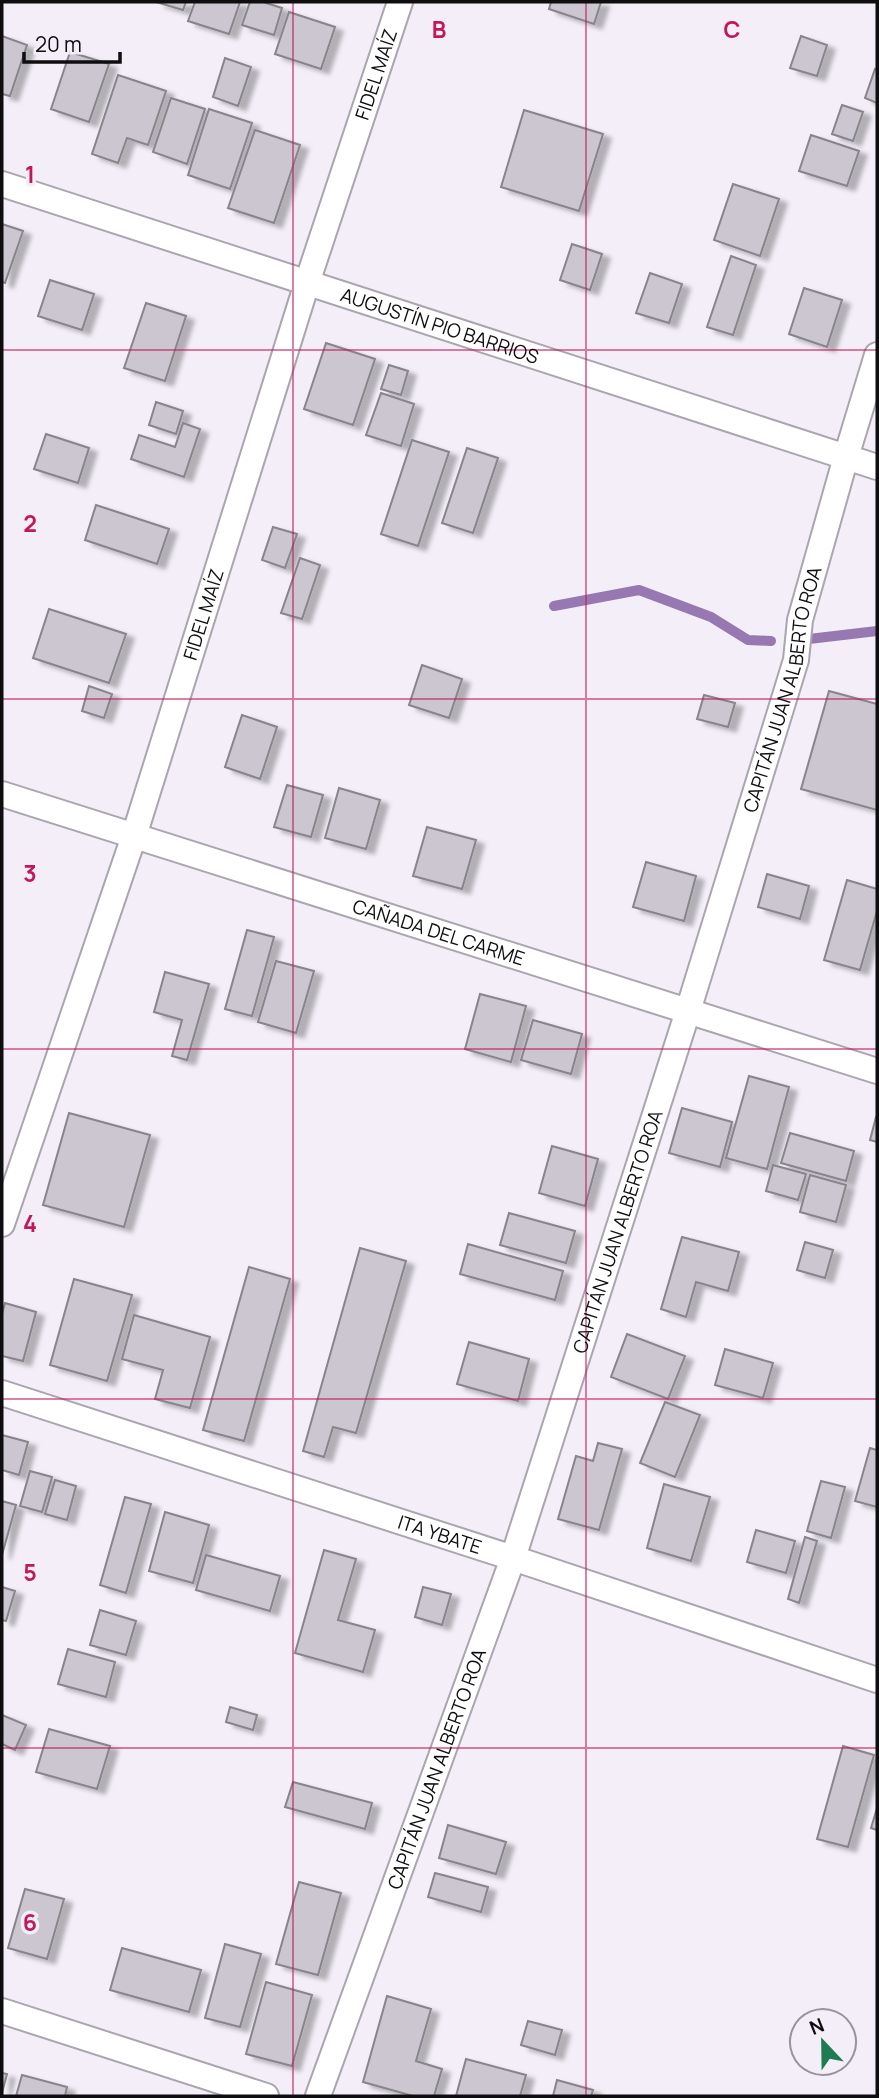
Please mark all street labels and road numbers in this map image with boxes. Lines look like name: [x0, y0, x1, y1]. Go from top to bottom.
street label: FIDEL MAÍZ: [349, 26, 403, 123]
street label: AUGUSTÍN PIO BARRIOS: [337, 281, 542, 370]
street label: CAPITÁN JUAN ALBERTO ROA: [737, 564, 827, 816]
street label: FIDEL MAÍZ: [177, 566, 230, 663]
street label: CAÑADA DEL CARME: [349, 893, 528, 972]
street label: CAPITÁN JUAN ALBERTO ROA: [566, 1107, 669, 1356]
street label: ITA YBATE: [395, 1509, 485, 1560]
street label: CAPITÁN JUAN ALBERTO ROA: [381, 1645, 492, 1893]

